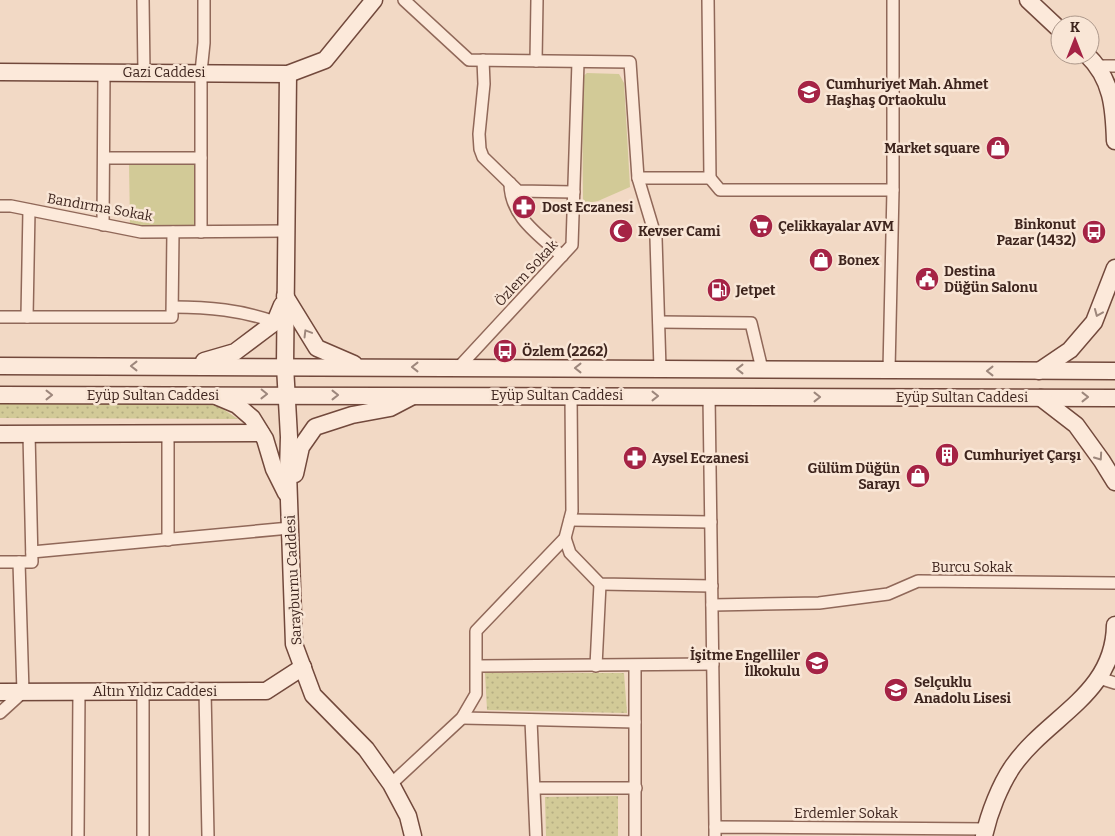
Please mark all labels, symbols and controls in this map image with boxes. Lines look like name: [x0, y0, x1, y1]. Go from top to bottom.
north arrow: [1050, 15, 1100, 65]
text: K: [1070, 19, 1080, 36]
street label: Gazi Caddesi: [122, 64, 206, 81]
place label: Cumhuriyet Mah. Ahmet Haşhaş Ortaokulu: [826, 76, 989, 109]
school or university icon: Cumhuriyet Mah. Ahmet Haşhaş Ortaokulu: [796, 79, 822, 105]
shop icon: Market square: [985, 135, 1011, 161]
place label: Market square: [884, 140, 980, 157]
street label: Bandırma Sokak: [46, 190, 154, 225]
pharmacy icon: Dost Eczanesi: [511, 194, 537, 220]
place label: Dost Eczanesi: [542, 199, 634, 216]
supermarket icon: Çelikkayalar AVM: [748, 213, 774, 239]
place label: Binkonut Pazar (1432): [997, 216, 1076, 249]
mosque icon: Kevser Cami: [608, 218, 634, 244]
place label: Çelikkayalar AVM: [778, 218, 894, 235]
bus stop icon: Binkonut Pazar (1432): [1081, 219, 1107, 245]
place label: Kevser Cami: [638, 223, 721, 240]
street label: Özlem Sokak: [491, 237, 561, 310]
shop icon: Bonex: [808, 247, 834, 273]
place label: Bonex: [838, 252, 879, 269]
place label: Destina Düğün Salonu: [944, 263, 1038, 296]
public building icon: Destina Düğün Salonu: [914, 266, 940, 292]
fuel station icon: Jetpet: [706, 277, 732, 303]
place label: Jetpet: [735, 282, 776, 299]
one-way arrow: [1094, 308, 1105, 317]
one-way arrow: [304, 329, 314, 338]
bus stop icon: Özlem (2262): [492, 338, 518, 364]
place label: Özlem (2262): [522, 342, 608, 360]
one-way arrow: [130, 361, 138, 371]
one-way arrow: [411, 362, 419, 372]
one-way arrow: [574, 363, 582, 373]
one-way arrow: [736, 364, 744, 374]
one-way arrow: [986, 366, 994, 376]
street label: Eyüp Sultan Caddesi: [87, 387, 219, 404]
street label: Eyüp Sultan Caddesi: [491, 387, 623, 404]
one-way arrow: [260, 389, 268, 399]
street label: Eyüp Sultan Caddesi: [896, 389, 1028, 406]
one-way arrow: [45, 390, 53, 400]
one-way arrow: [332, 390, 339, 400]
one-way arrow: [652, 391, 659, 401]
one-way arrow: [814, 392, 822, 402]
one-way arrow: [1081, 392, 1089, 403]
building icon: Cumhuriyet Çarşı: [934, 442, 960, 468]
pharmacy icon: Aysel Eczanesi: [622, 445, 648, 471]
place label: Cumhuriyet Çarşı: [964, 447, 1081, 464]
place label: Aysel Eczanesi: [652, 450, 749, 467]
one-way arrow: [1093, 451, 1102, 461]
place label: Gülüm Düğün Sarayı: [808, 460, 901, 493]
shop icon: Gülüm Düğün Sarayı: [905, 463, 931, 489]
street label: Sarayburnu Caddesi: [282, 514, 305, 646]
street label: Burcu Sokak: [931, 559, 1013, 576]
place label: İşitme Engelliler İlkokulu: [690, 646, 800, 680]
school or university icon: İşitme Engelliler İlkokulu: [804, 650, 830, 676]
place label: Selçuklu Anadolu Lisesi: [914, 674, 1012, 707]
school or university icon: Selçuklu Anadolu Lisesi: [883, 677, 909, 703]
street label: Altın Yıldız Caddesi: [93, 683, 217, 700]
street label: Erdemler Sokak: [794, 805, 898, 822]

